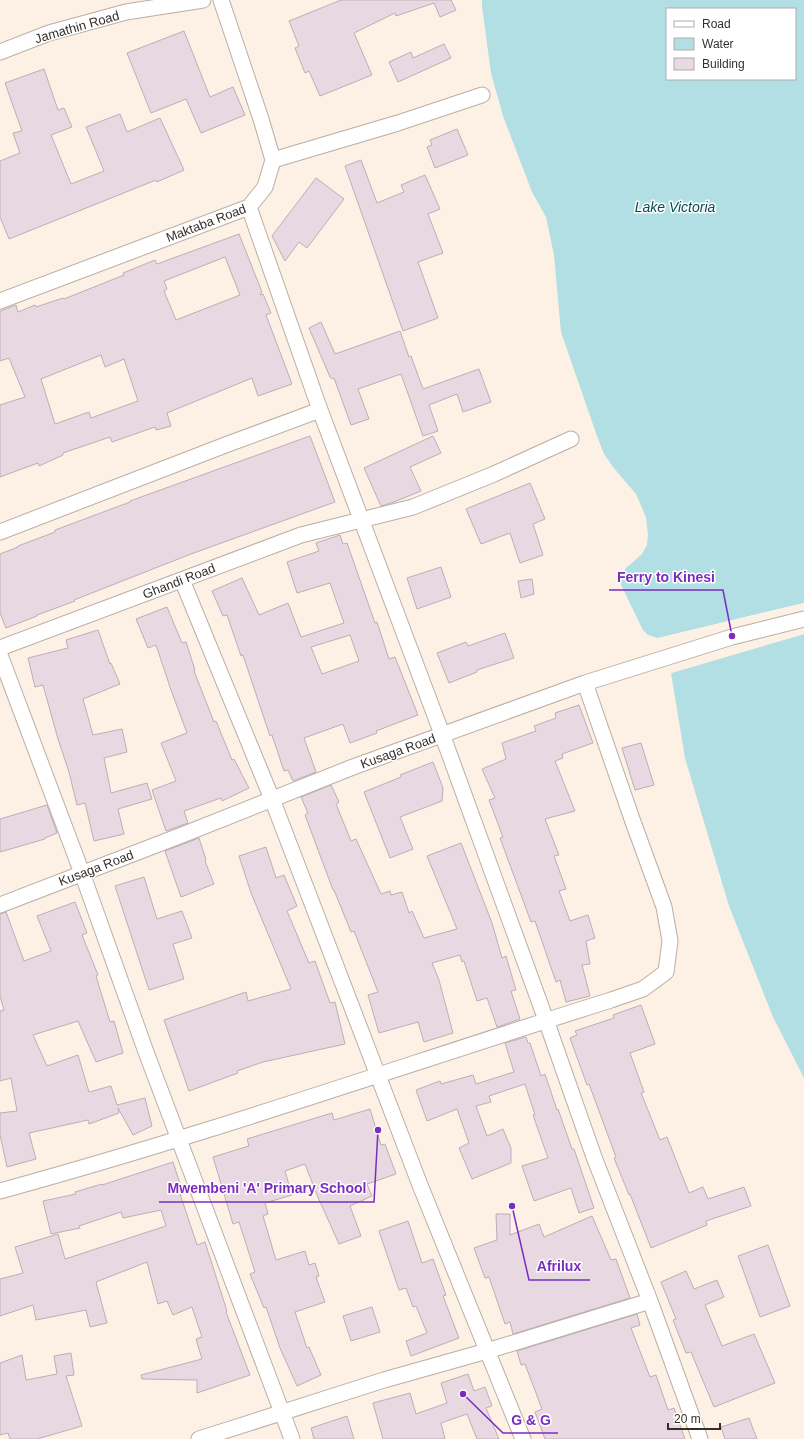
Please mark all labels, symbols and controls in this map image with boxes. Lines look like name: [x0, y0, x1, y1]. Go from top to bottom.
street label: Jamathin Road: [33, 8, 121, 46]
legend: [666, 8, 796, 80]
text: Road: [702, 17, 731, 31]
text: Water: [702, 37, 734, 51]
text: Building: [702, 57, 745, 71]
water label: Lake Victoria: [635, 199, 716, 215]
street label: Maktaba Road: [164, 201, 248, 245]
street label: Ghandi Road: [141, 560, 217, 602]
callout: Ferry to Kinesi: [609, 564, 723, 590]
text: Ferry to Kinesi: [617, 569, 715, 585]
street label: Kusaga Road: [358, 730, 438, 772]
street label: Kusaga Road: [57, 847, 135, 889]
callout: Mwembeni 'A' Primary School: [159, 1176, 374, 1202]
text: Mwembeni 'A' Primary School: [168, 1180, 366, 1196]
callout: Afrilux: [529, 1254, 590, 1280]
text: Afrilux: [537, 1258, 581, 1274]
scale bar: [668, 1405, 720, 1431]
callout: G & G: [503, 1407, 558, 1433]
text: G & G: [511, 1412, 551, 1428]
text: 20 m: [674, 1412, 701, 1426]

